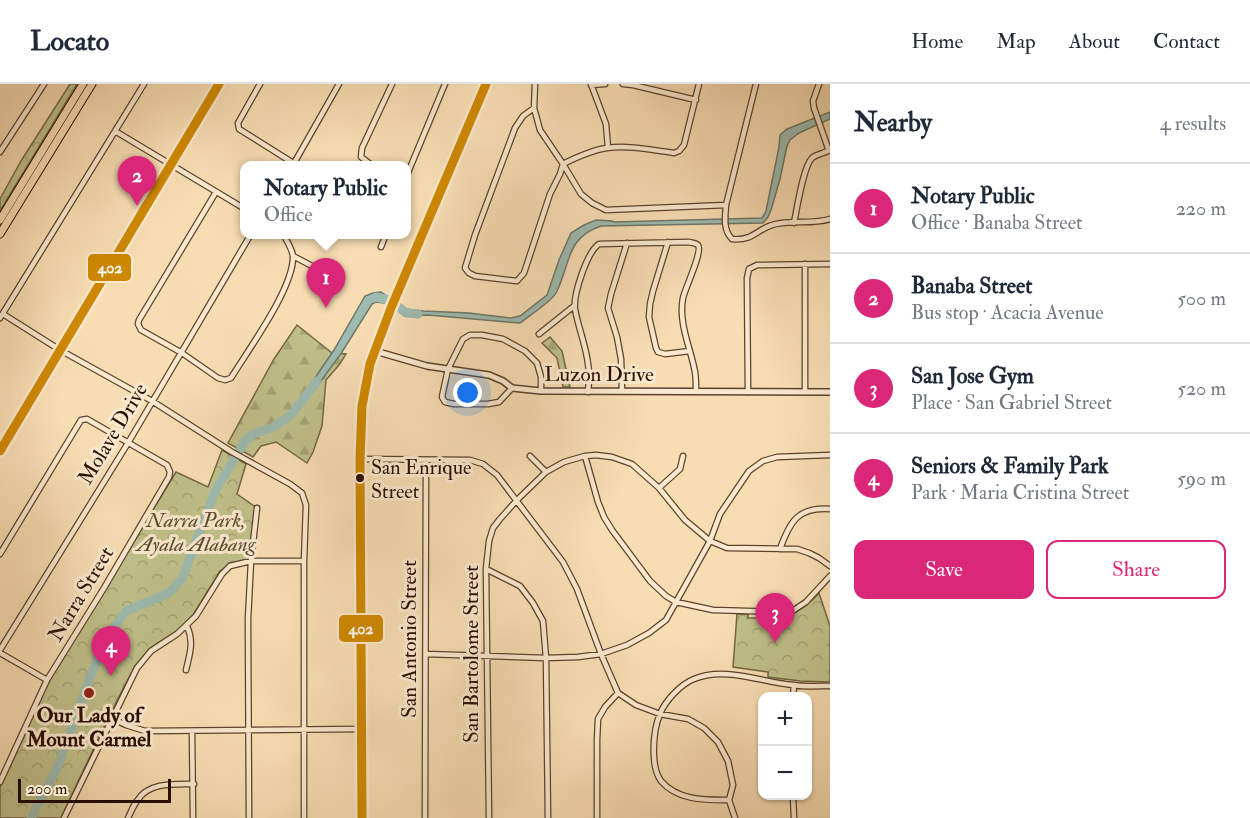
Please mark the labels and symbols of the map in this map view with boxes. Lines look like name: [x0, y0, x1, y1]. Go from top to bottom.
pin: 2: [118, 156, 156, 206]
line badge: 402: [87, 253, 132, 282]
text: 402: [97, 258, 122, 278]
pin: 1: [306, 258, 346, 308]
street label: Luzon Drive: [544, 361, 654, 388]
street label: Molave Drive: [72, 378, 154, 490]
your location: [453, 378, 482, 407]
place label: San Enrique Street: [371, 455, 471, 504]
marker: San Enrique Street: [354, 472, 366, 484]
park label: Narra Park, Ayala Alabang: [135, 507, 257, 558]
street label: Narra Street: [42, 541, 120, 646]
street label: San Antonio Street: [396, 560, 423, 718]
street label: San Bartolome Street: [458, 565, 485, 743]
pin: 3: [756, 594, 794, 643]
line badge: 402: [338, 614, 384, 643]
text: 402: [348, 619, 373, 639]
pin: 4: [92, 626, 130, 676]
marker: Our Lady of Mount Carmel: [82, 686, 96, 700]
place label: Our Lady of Mount Carmel: [26, 702, 152, 753]
scale bar: [18, 776, 171, 804]

